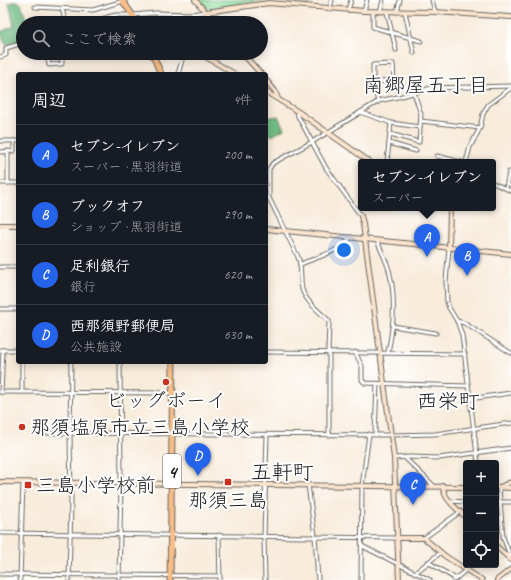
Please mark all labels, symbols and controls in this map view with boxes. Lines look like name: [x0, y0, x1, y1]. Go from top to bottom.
search box: [16, 16, 268, 60]
icon: search: [30, 27, 52, 49]
text: ここで検索: [62, 30, 137, 49]
district label: 南郷屋五丁目: [363, 72, 489, 98]
text: 周辺: [32, 90, 66, 111]
text: 4件: [233, 92, 252, 108]
text: セブン-イレブン: [70, 137, 180, 156]
text: A: [42, 147, 48, 163]
text: 200 m: [224, 147, 252, 163]
text: スーパー · 黒羽街道: [70, 159, 182, 175]
popup: [358, 159, 496, 211]
text: セブン-イレブン: [372, 168, 482, 187]
text: スーパー: [372, 190, 424, 206]
text: ブックオフ: [70, 197, 145, 216]
text: B: [42, 207, 48, 223]
text: 290 m: [224, 207, 252, 223]
text: ショップ · 黒羽街道: [70, 219, 182, 235]
pin: A: [414, 224, 440, 257]
your location: [334, 240, 354, 260]
pin: B: [454, 243, 480, 276]
text: 足利銀行: [70, 257, 130, 276]
text: C: [42, 267, 48, 283]
text: 620 m: [224, 267, 252, 283]
text: 銀行: [70, 279, 96, 295]
text: 西那須野郵便局: [70, 317, 175, 336]
text: D: [41, 327, 49, 343]
text: 630 m: [224, 327, 252, 343]
text: 公共施設: [70, 339, 122, 355]
marker: ビッグボーイ: [161, 377, 171, 387]
place label: ビッグボーイ: [106, 388, 226, 413]
district label: 西栄町: [417, 388, 480, 414]
place label: 那須塩原市立三島小学校: [30, 415, 250, 440]
marker: 那須塩原市立三島小学校: [17, 422, 27, 432]
pin: D: [185, 443, 211, 476]
road number: 4: [163, 454, 181, 488]
district label: 五軒町: [251, 459, 314, 485]
map controls: [463, 460, 499, 568]
button: +: [463, 460, 499, 496]
pin: C: [400, 472, 426, 505]
place label: 三島小学校前: [36, 473, 156, 498]
marker: 那須三島: [223, 477, 233, 487]
marker: 三島小学校前: [23, 480, 33, 490]
place label: 那須三島: [188, 488, 268, 513]
button: −: [463, 496, 499, 532]
button: locate: [463, 532, 499, 568]

